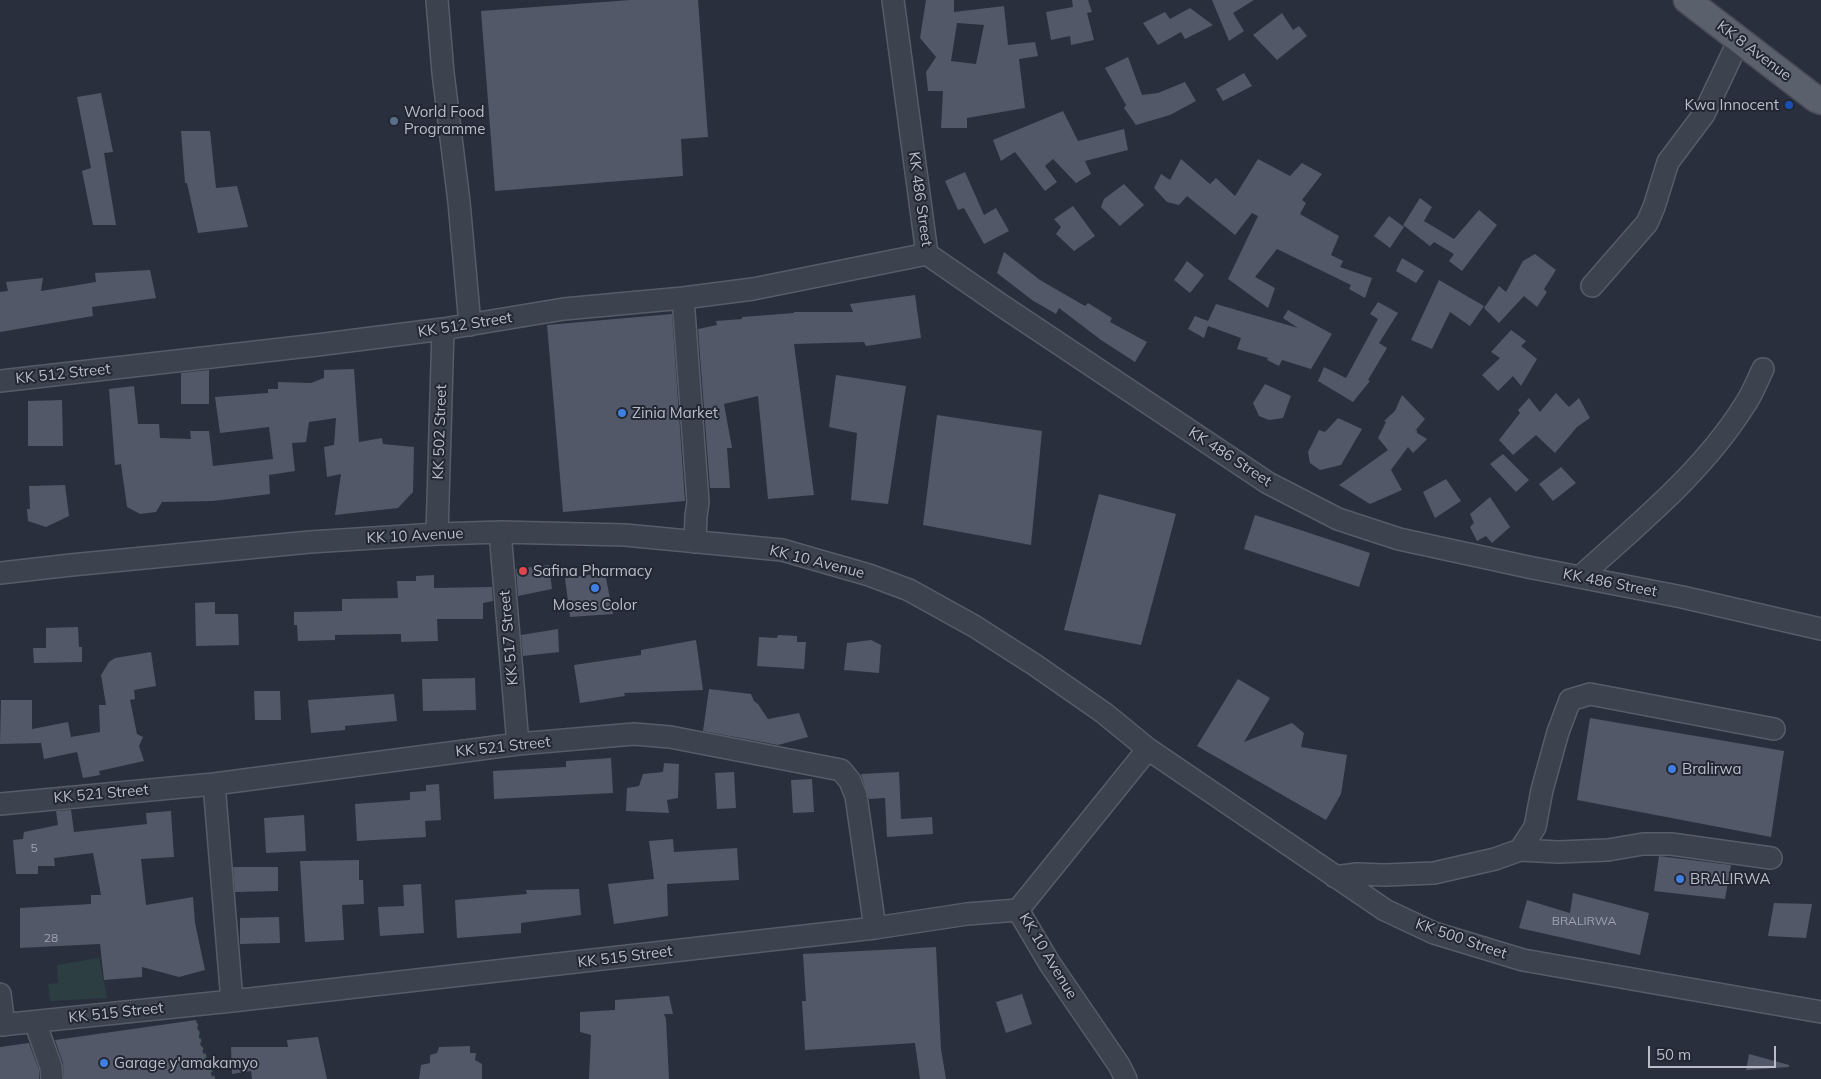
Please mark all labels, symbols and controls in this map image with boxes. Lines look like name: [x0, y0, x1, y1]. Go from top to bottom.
street label: KK 8 Avenue: [1713, 17, 1795, 85]
place label: Kwa Innocent: [1685, 96, 1779, 114]
marker: Kwa Innocent: [1783, 99, 1795, 111]
place label: World Food Programme: [404, 103, 485, 138]
marker: World Food Programme: [388, 115, 400, 127]
street label: KK 486 Street: [904, 151, 936, 247]
street label: KK 512 Street: [417, 309, 513, 341]
street label: KK 512 Street: [15, 360, 111, 388]
street label: KK 502 Street: [429, 384, 451, 480]
place label: Zinia Market: [632, 404, 718, 422]
marker: Zinia Market: [616, 407, 628, 419]
street label: KK 486 Street: [1185, 423, 1275, 491]
street label: KK 10 Avenue: [366, 524, 464, 548]
street label: KK 10 Avenue: [768, 542, 866, 582]
place label: Safina Pharmacy: [533, 562, 652, 580]
marker: Safina Pharmacy: [517, 565, 529, 577]
street label: KK 486 Street: [1561, 565, 1659, 601]
marker: Moses Color: [589, 582, 601, 594]
street label: KK 517 Street: [496, 590, 522, 686]
place label: Moses Color: [553, 596, 637, 614]
street label: KK 521 Street: [455, 733, 551, 761]
place label: Bralirwa: [1682, 760, 1741, 778]
marker: Bralirwa: [1666, 763, 1678, 775]
street label: KK 521 Street: [53, 781, 149, 807]
house number: 5: [30, 841, 38, 855]
place label: BRALIRWA: [1690, 870, 1771, 888]
marker: BRALIRWA: [1674, 873, 1686, 885]
street label: KK 10 Avenue: [1015, 910, 1081, 1002]
house number: BRALIRWA: [1552, 914, 1616, 928]
street label: KK 500 Street: [1413, 915, 1509, 963]
house number: 28: [44, 931, 58, 945]
street label: KK 515 Street: [577, 942, 673, 972]
street label: KK 515 Street: [68, 999, 164, 1027]
scale bar: [1651, 1036, 1778, 1068]
text: 50 m: [1656, 1045, 1691, 1064]
place label: Garage y'amakamyo: [114, 1054, 258, 1072]
marker: Garage y'amakamyo: [98, 1057, 110, 1069]

